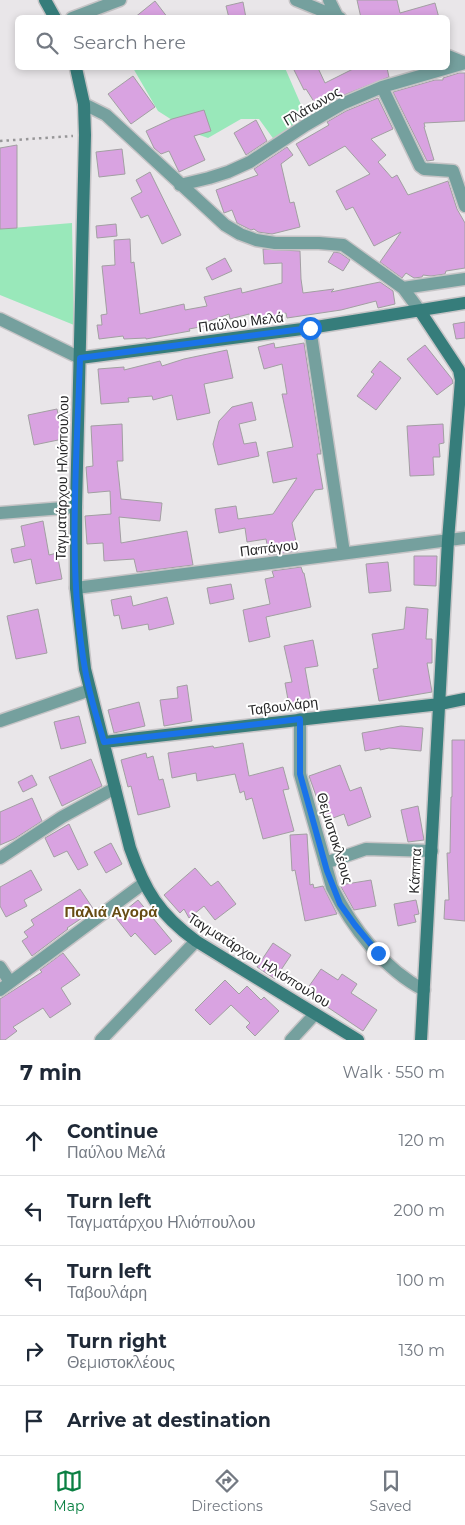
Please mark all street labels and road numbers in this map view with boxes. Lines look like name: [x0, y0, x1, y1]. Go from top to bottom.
street label: Πλάτωνος: [280, 82, 344, 130]
street label: Παύλου Μελά: [197, 308, 285, 336]
street label: Ταγματάρχου Ηλιόπουλου: [52, 395, 72, 561]
street label: Παπάγου: [239, 535, 299, 561]
street label: Ταβουλάρη: [247, 693, 319, 719]
street label: Θεμιστοκλέους: [313, 790, 357, 886]
street label: Κάππα: [405, 848, 425, 894]
street label: Ταγματάρχου Ηλιόπουλου: [184, 909, 334, 1011]

